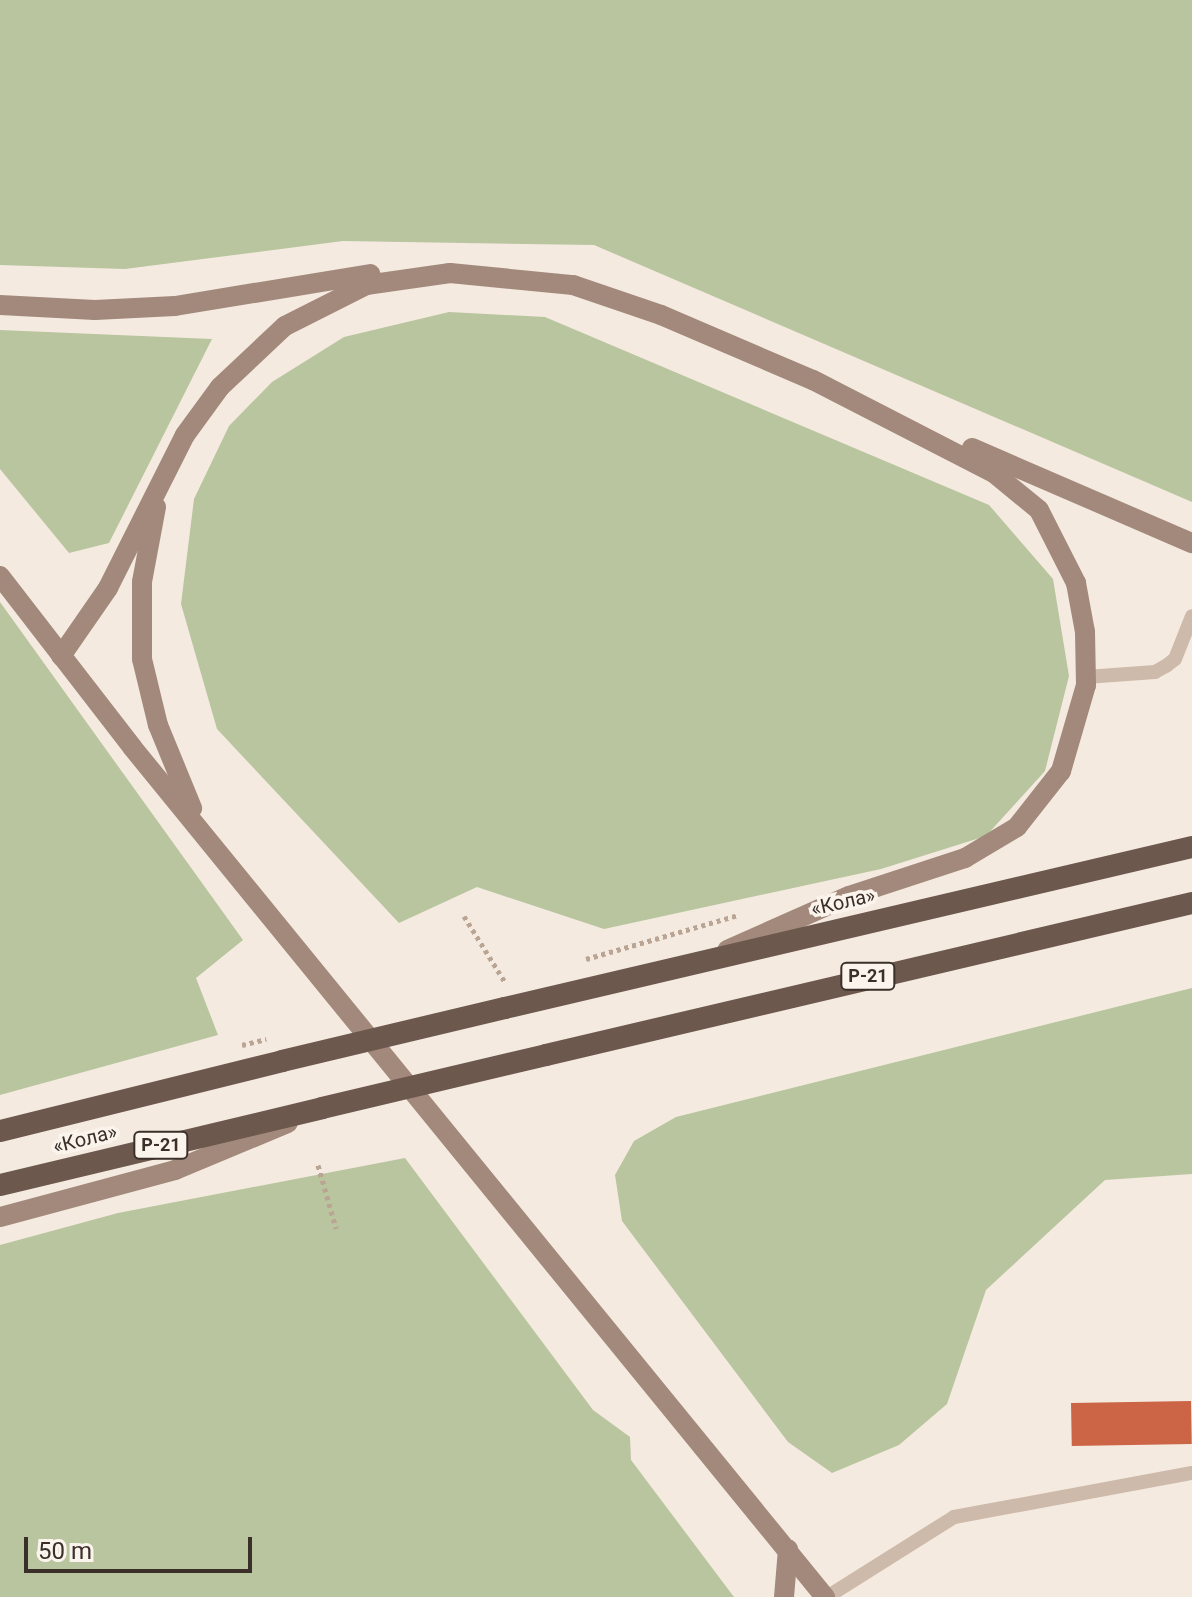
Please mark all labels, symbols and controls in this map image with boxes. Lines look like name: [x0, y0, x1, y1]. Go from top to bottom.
street label: «Кола»: [809, 883, 877, 921]
road number: Р-21: [840, 962, 896, 990]
street label: «Кола»: [51, 1119, 119, 1159]
road number: Р-21: [133, 1131, 189, 1159]
scale bar: [28, 1521, 256, 1571]
text: 50 m: [38, 1537, 92, 1565]

